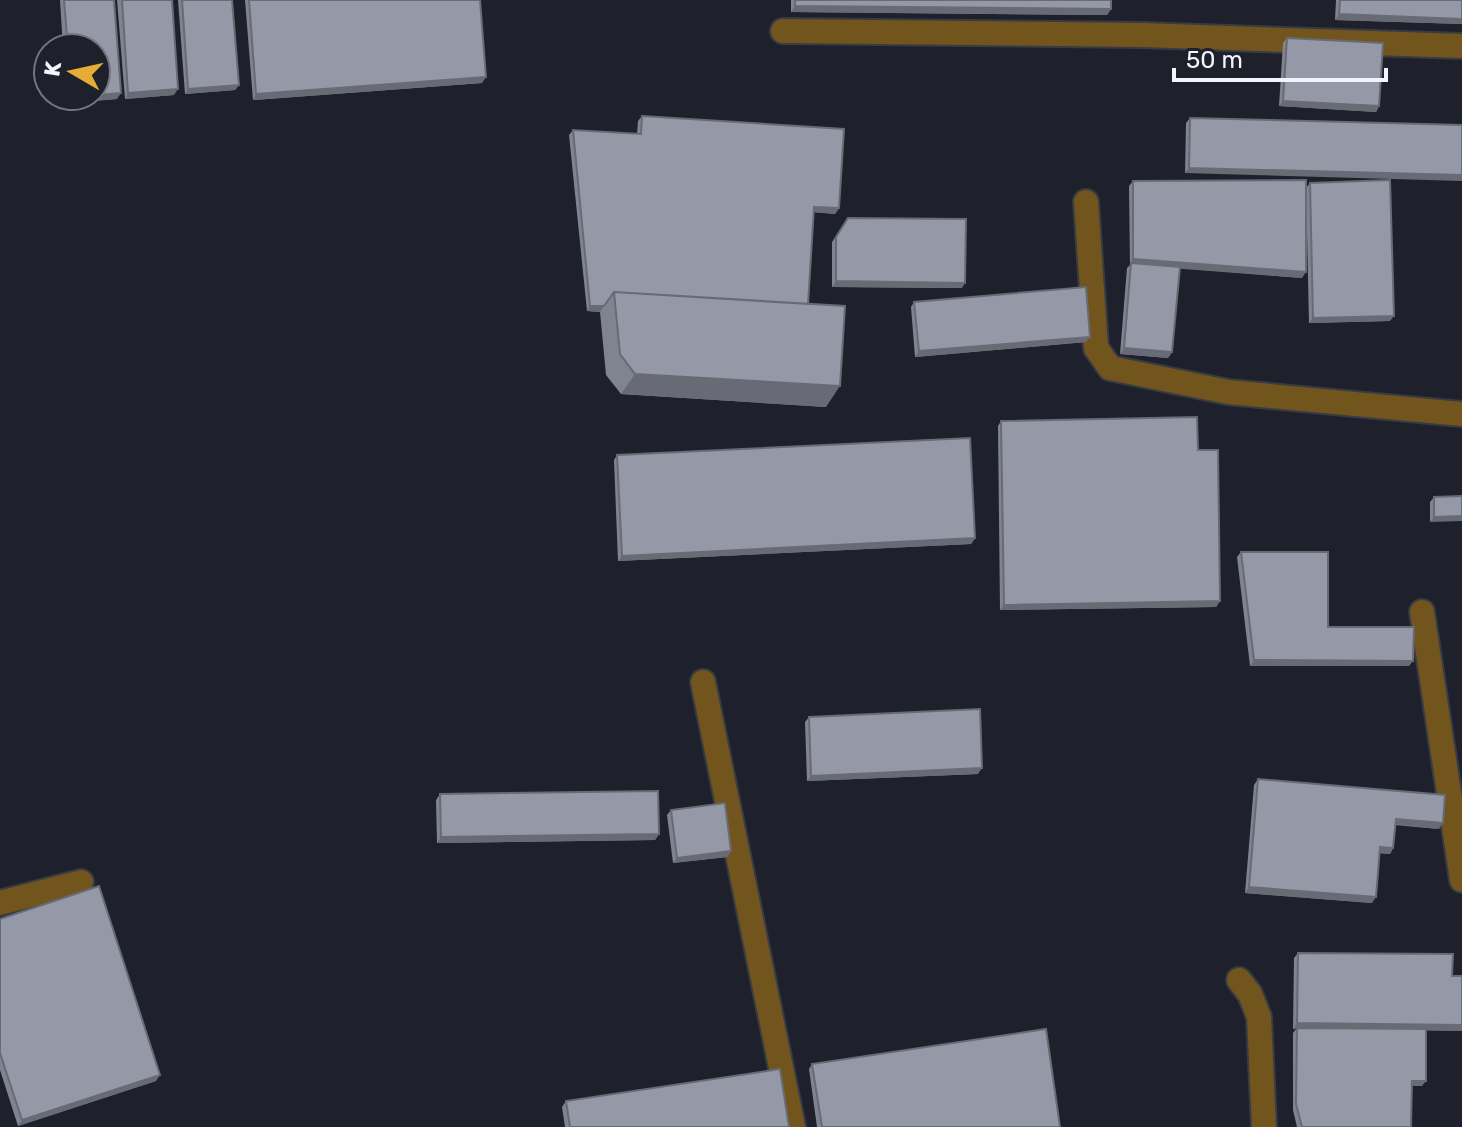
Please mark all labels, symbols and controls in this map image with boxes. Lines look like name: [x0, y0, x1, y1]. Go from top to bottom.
north arrow: [32, 32, 112, 112]
scale bar: [1174, 32, 1386, 82]
text: 50 m: [1186, 46, 1243, 74]
text: K: [38, 59, 67, 78]

